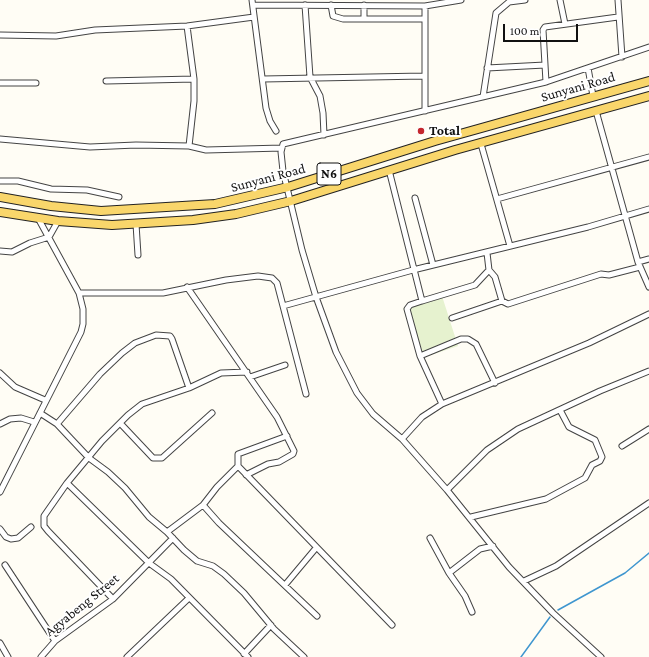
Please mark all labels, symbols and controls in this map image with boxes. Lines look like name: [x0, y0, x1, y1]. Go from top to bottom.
scale bar: [505, 16, 580, 42]
text: 100 m: [510, 24, 539, 38]
street label: Sunyani Road: [539, 68, 617, 106]
place label: Total: [429, 123, 460, 139]
marker: Total: [416, 126, 426, 136]
street label: Sunyani Road: [229, 160, 307, 196]
road number: N6: [317, 163, 341, 185]
street label: Agyabeng Street: [42, 570, 122, 640]

